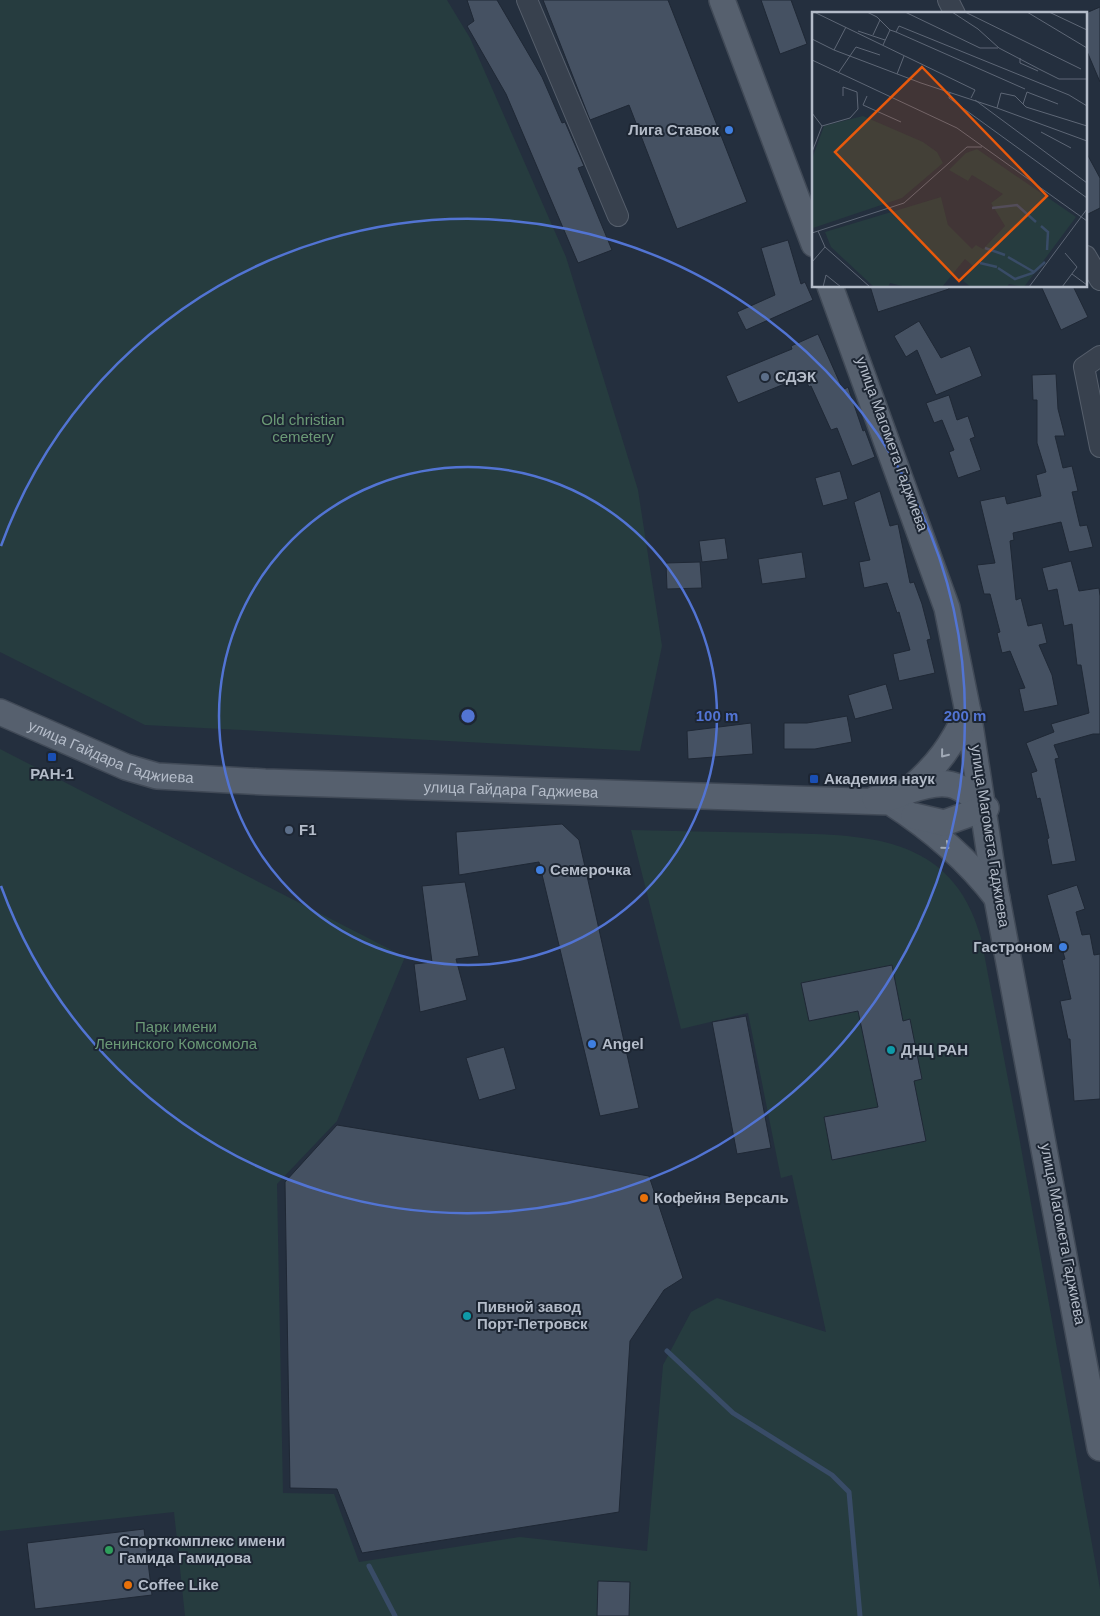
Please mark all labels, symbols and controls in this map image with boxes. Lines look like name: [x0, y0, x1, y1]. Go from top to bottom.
inset map: [812, 12, 1088, 288]
place label: Лига Ставок: [628, 121, 719, 138]
marker: Лига Ставок: [723, 124, 735, 136]
street label: улица Магомета Гаджиева: [853, 354, 932, 534]
place label: СДЭК: [775, 368, 817, 385]
marker: СДЭК: [759, 371, 771, 383]
park label: Old сhristian cemetery: [261, 411, 345, 445]
centre of rings: [459, 707, 477, 725]
text: 100 m: [696, 707, 738, 724]
text: 200 m: [944, 707, 986, 724]
street label: улица Гайдара Гаджиева: [26, 716, 195, 786]
street label: улица Магомета Гаджиева: [968, 743, 1013, 929]
one-way arrow: [942, 748, 950, 757]
marker: РАН-1: [46, 751, 58, 763]
place label: РАН-1: [30, 765, 74, 782]
place label: Академия наук: [824, 770, 935, 787]
marker: Академия наук: [808, 773, 820, 785]
street label: улица Гайдара Гаджиева: [423, 778, 599, 801]
place label: F1: [299, 821, 317, 838]
marker: F1: [283, 824, 295, 836]
one-way arrow: [941, 840, 950, 849]
place label: Семерочка: [550, 861, 632, 878]
marker: Семерочка: [534, 864, 546, 876]
place label: Гастроном: [973, 938, 1053, 955]
marker: Гастроном: [1057, 941, 1069, 953]
park label: Парк имени Ленинского Комсомола: [95, 1018, 258, 1052]
place label: Angel: [602, 1035, 644, 1052]
marker: Angel: [586, 1038, 598, 1050]
place label: ДНЦ РАН: [901, 1041, 968, 1058]
marker: ДНЦ РАН: [885, 1044, 897, 1056]
street label: улица Магомета Гаджиева: [1038, 1142, 1090, 1327]
place label: Кофейня Версаль: [654, 1189, 789, 1206]
marker: Кофейня Версаль: [638, 1192, 650, 1204]
place label: Пивной завод Порт-Петровск: [477, 1298, 588, 1332]
marker: Пивной завод Порт-Петровск: [461, 1310, 473, 1322]
place label: Спорткомплекс имени Гамида Гамидова: [119, 1532, 285, 1566]
marker: Спорткомплекс имени Гамида Гамидова: [103, 1544, 115, 1556]
place label: Coffee Like: [138, 1576, 219, 1593]
marker: Coffee Like: [122, 1579, 134, 1591]

